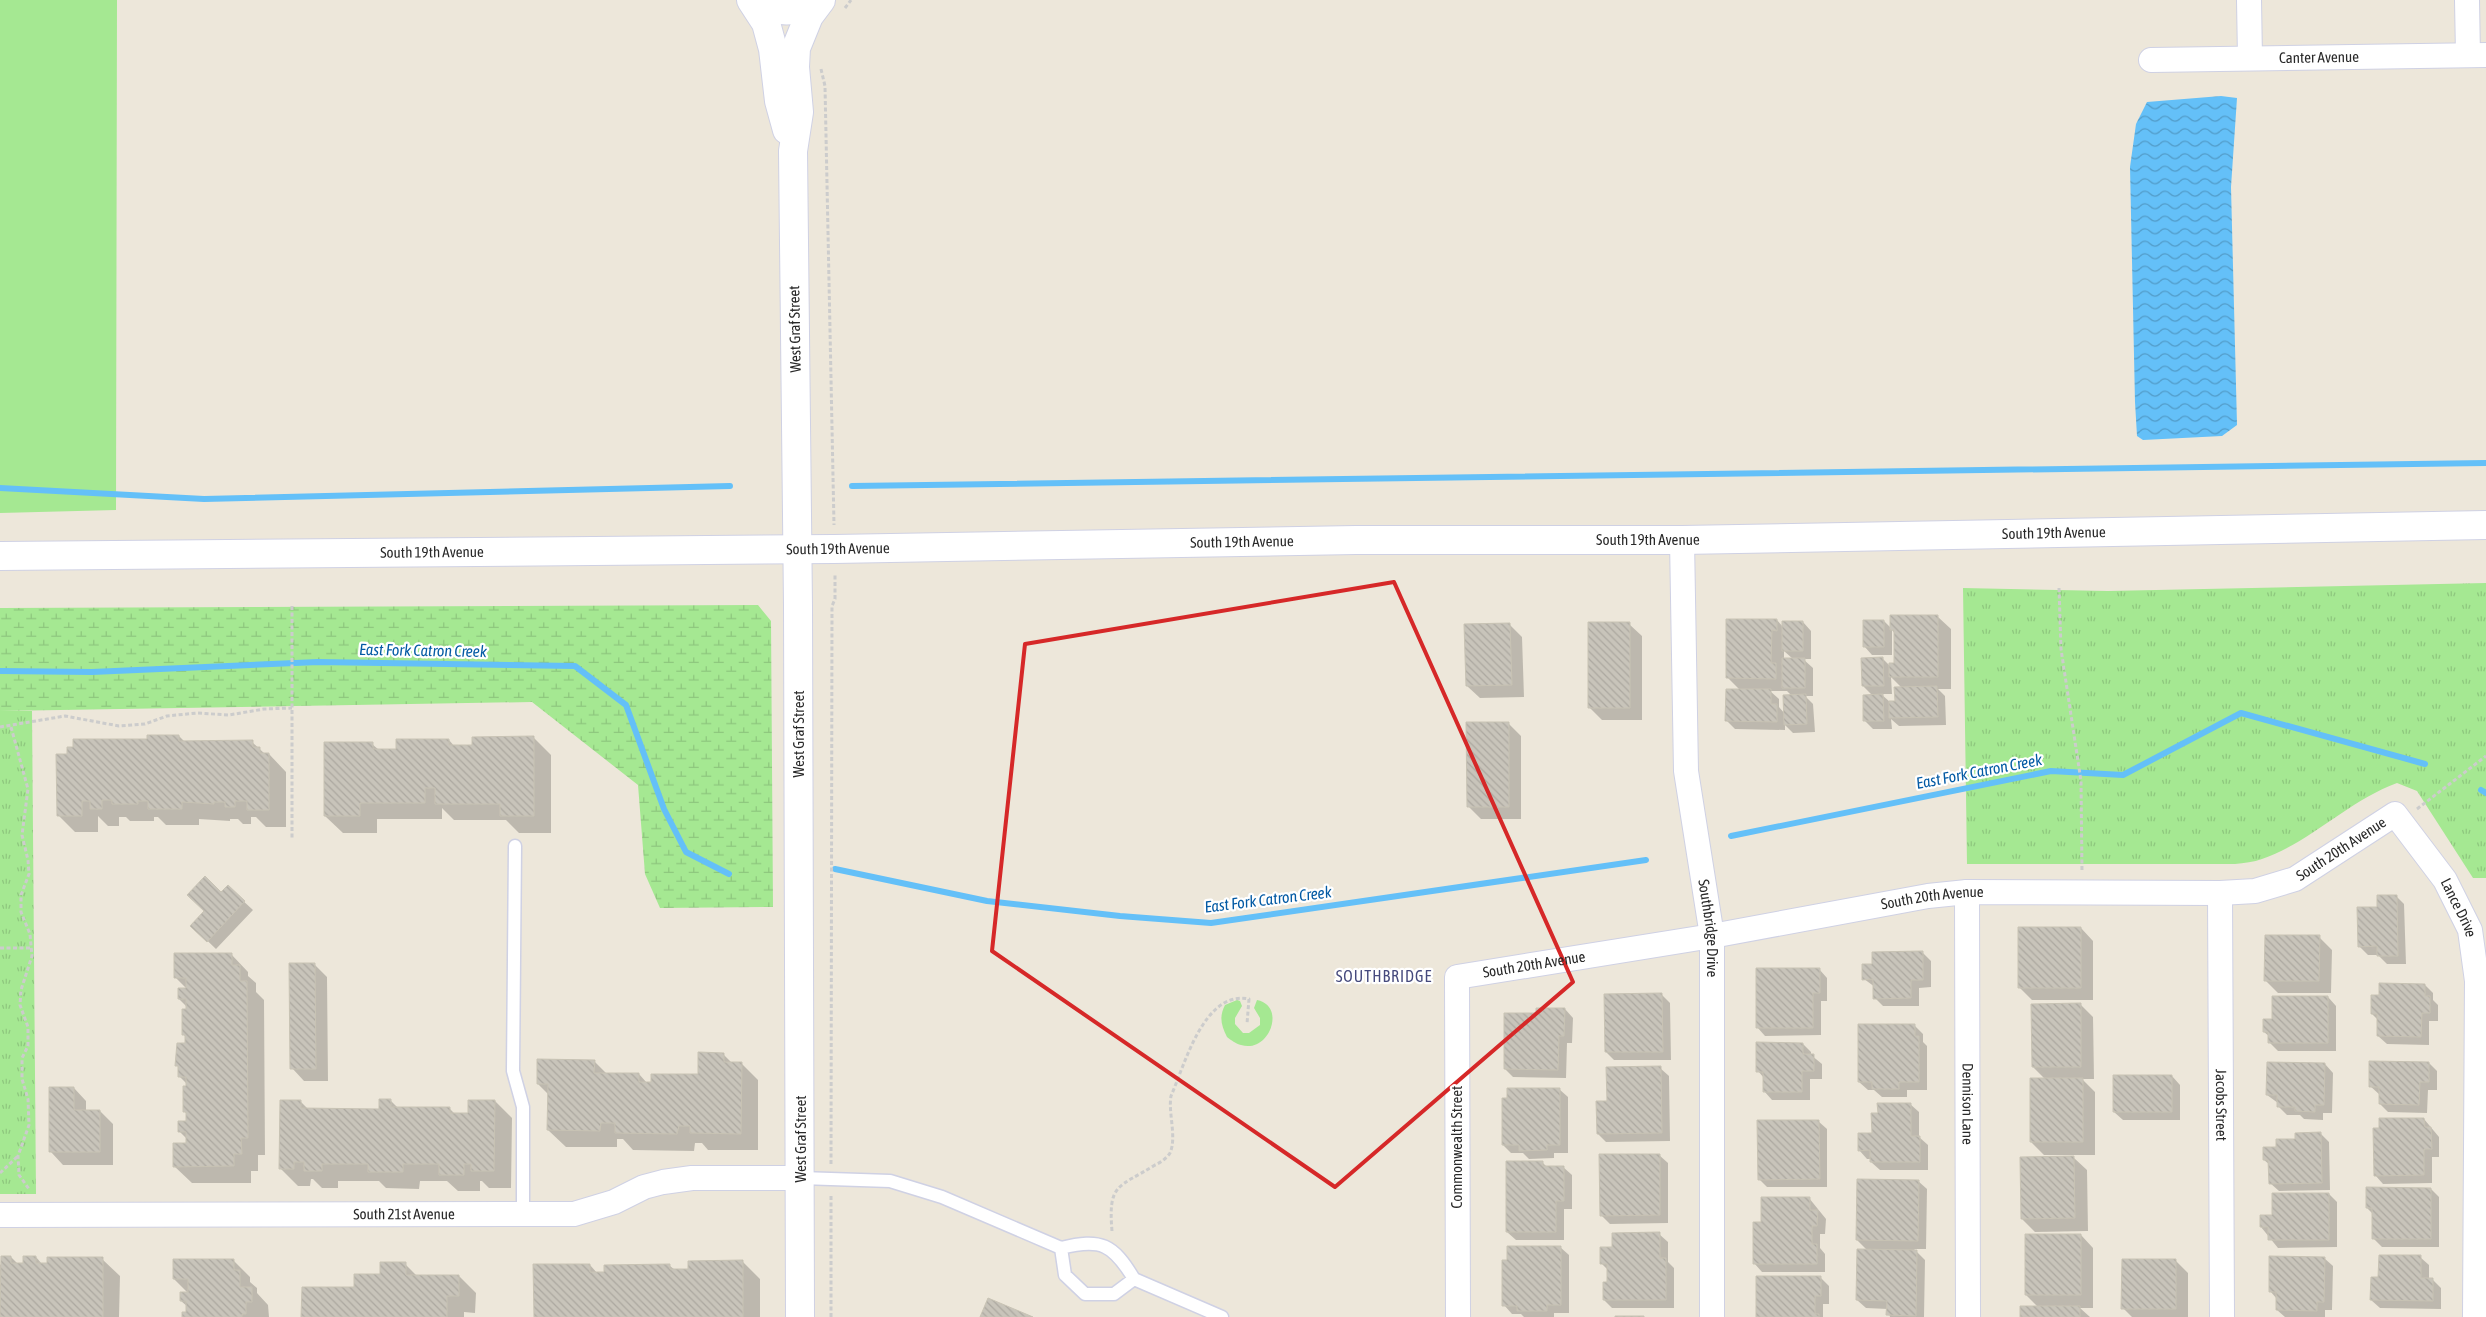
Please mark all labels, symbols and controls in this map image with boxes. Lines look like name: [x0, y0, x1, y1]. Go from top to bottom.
street label: Canter Avenue: [2279, 48, 2359, 66]
street label: West Graf Street: [785, 285, 804, 373]
street label: South 19th Avenue: [2002, 523, 2106, 542]
street label: South 19th Avenue: [1596, 531, 1700, 548]
street label: South 19th Avenue: [1190, 532, 1294, 551]
street label: South 19th Avenue: [786, 539, 890, 557]
street label: South 19th Avenue: [380, 543, 484, 561]
water label: East Fork Catron Creek: [359, 640, 488, 660]
street label: West Graf Street: [790, 690, 807, 778]
water label: East Fork Catron Creek: [1914, 750, 2044, 792]
street label: South 20th Avenue: [2293, 813, 2389, 884]
street label: Lance Drive: [2437, 875, 2480, 938]
street label: Southbridge Drive: [1695, 878, 1721, 977]
water label: East Fork Catron Creek: [1203, 882, 1334, 916]
street label: South 20th Avenue: [1879, 883, 1984, 913]
street label: South 20th Avenue: [1481, 947, 1587, 981]
district label: SOUTHBRIDGE: [1336, 967, 1432, 985]
street label: Dennison Lane: [1959, 1063, 1977, 1145]
street label: Jacobs Street: [2213, 1069, 2230, 1141]
street label: Commonwealth Street: [1448, 1086, 1465, 1208]
street label: West Graf Street: [792, 1095, 809, 1183]
street label: South 21st Avenue: [353, 1205, 455, 1222]

